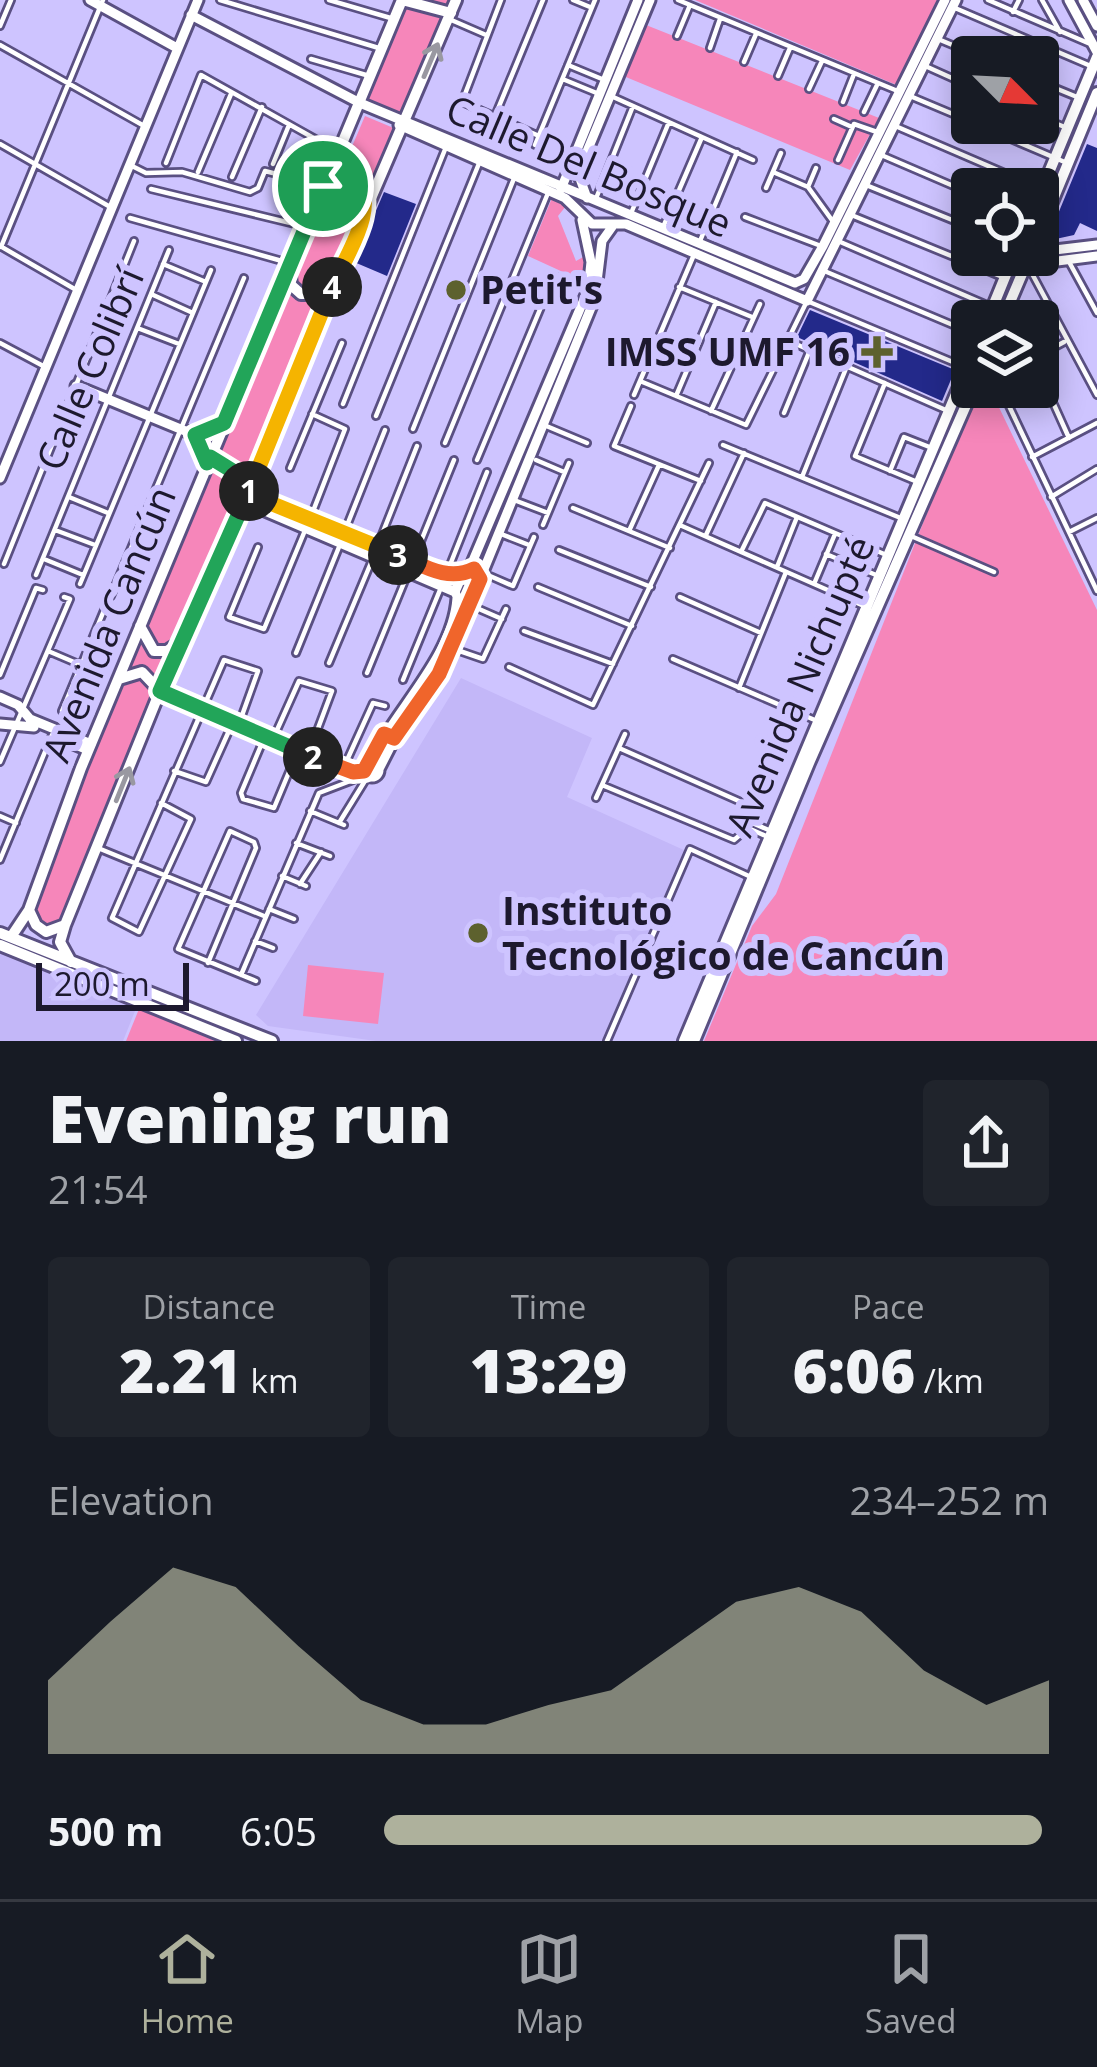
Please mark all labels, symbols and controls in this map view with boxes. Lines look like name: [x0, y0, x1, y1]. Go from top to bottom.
north arrow: [951, 36, 1059, 144]
map controls: [951, 36, 1059, 408]
one-way arrow: [421, 43, 443, 79]
street label: Calle Del Bosque: [439, 81, 740, 249]
pin: [272, 135, 374, 237]
icon: arrive: [290, 153, 356, 219]
button: locate: [951, 168, 1059, 276]
pin: 4: [302, 257, 362, 317]
street label: Calle Colibrí: [22, 258, 156, 478]
place label: Petit's: [480, 262, 603, 315]
text: 4: [323, 264, 341, 309]
marker: Petit's: [443, 277, 469, 303]
button: layers: [951, 300, 1059, 408]
place label: IMSS UMF 16: [605, 324, 850, 377]
marker: IMSS UMF 16: [861, 336, 893, 368]
pin: 1: [219, 461, 279, 521]
text: 1: [240, 468, 258, 513]
street label: Avenida Cancún: [28, 478, 187, 769]
pin: 3: [368, 525, 428, 585]
street label: Avenida Nichupté: [712, 527, 886, 843]
text: 3: [389, 532, 407, 577]
pin: 2: [283, 727, 343, 787]
text: 2: [304, 734, 322, 779]
one-way arrow: [113, 767, 135, 804]
place label: Instituto Tecnológico de Cancún: [502, 883, 945, 981]
marker: Instituto Tecnológico de Cancún: [465, 920, 491, 946]
scale bar: [36, 957, 189, 1010]
text: 200 m: [54, 961, 150, 1006]
text: Evening run: [48, 1072, 452, 1162]
button: share: [923, 1080, 1049, 1206]
text: 21:54: [48, 1162, 147, 1215]
text: Distance: [142, 1284, 275, 1329]
text: Time: [511, 1284, 586, 1329]
text: Pace: [852, 1284, 924, 1329]
text: 2.21: [119, 1329, 242, 1411]
text: 13:29: [470, 1329, 627, 1411]
text: 6:06: [792, 1329, 915, 1411]
text: km: [242, 1358, 298, 1403]
text: /km: [915, 1358, 984, 1403]
text: Elevation: [48, 1473, 214, 1526]
text: 234–252 m: [849, 1473, 1049, 1526]
text: 500 m: [48, 1804, 163, 1857]
text: 6:05: [240, 1804, 317, 1857]
tab: Home: [141, 1926, 234, 2043]
tab: Map: [515, 1926, 583, 2043]
tab: Saved: [865, 1926, 956, 2043]

